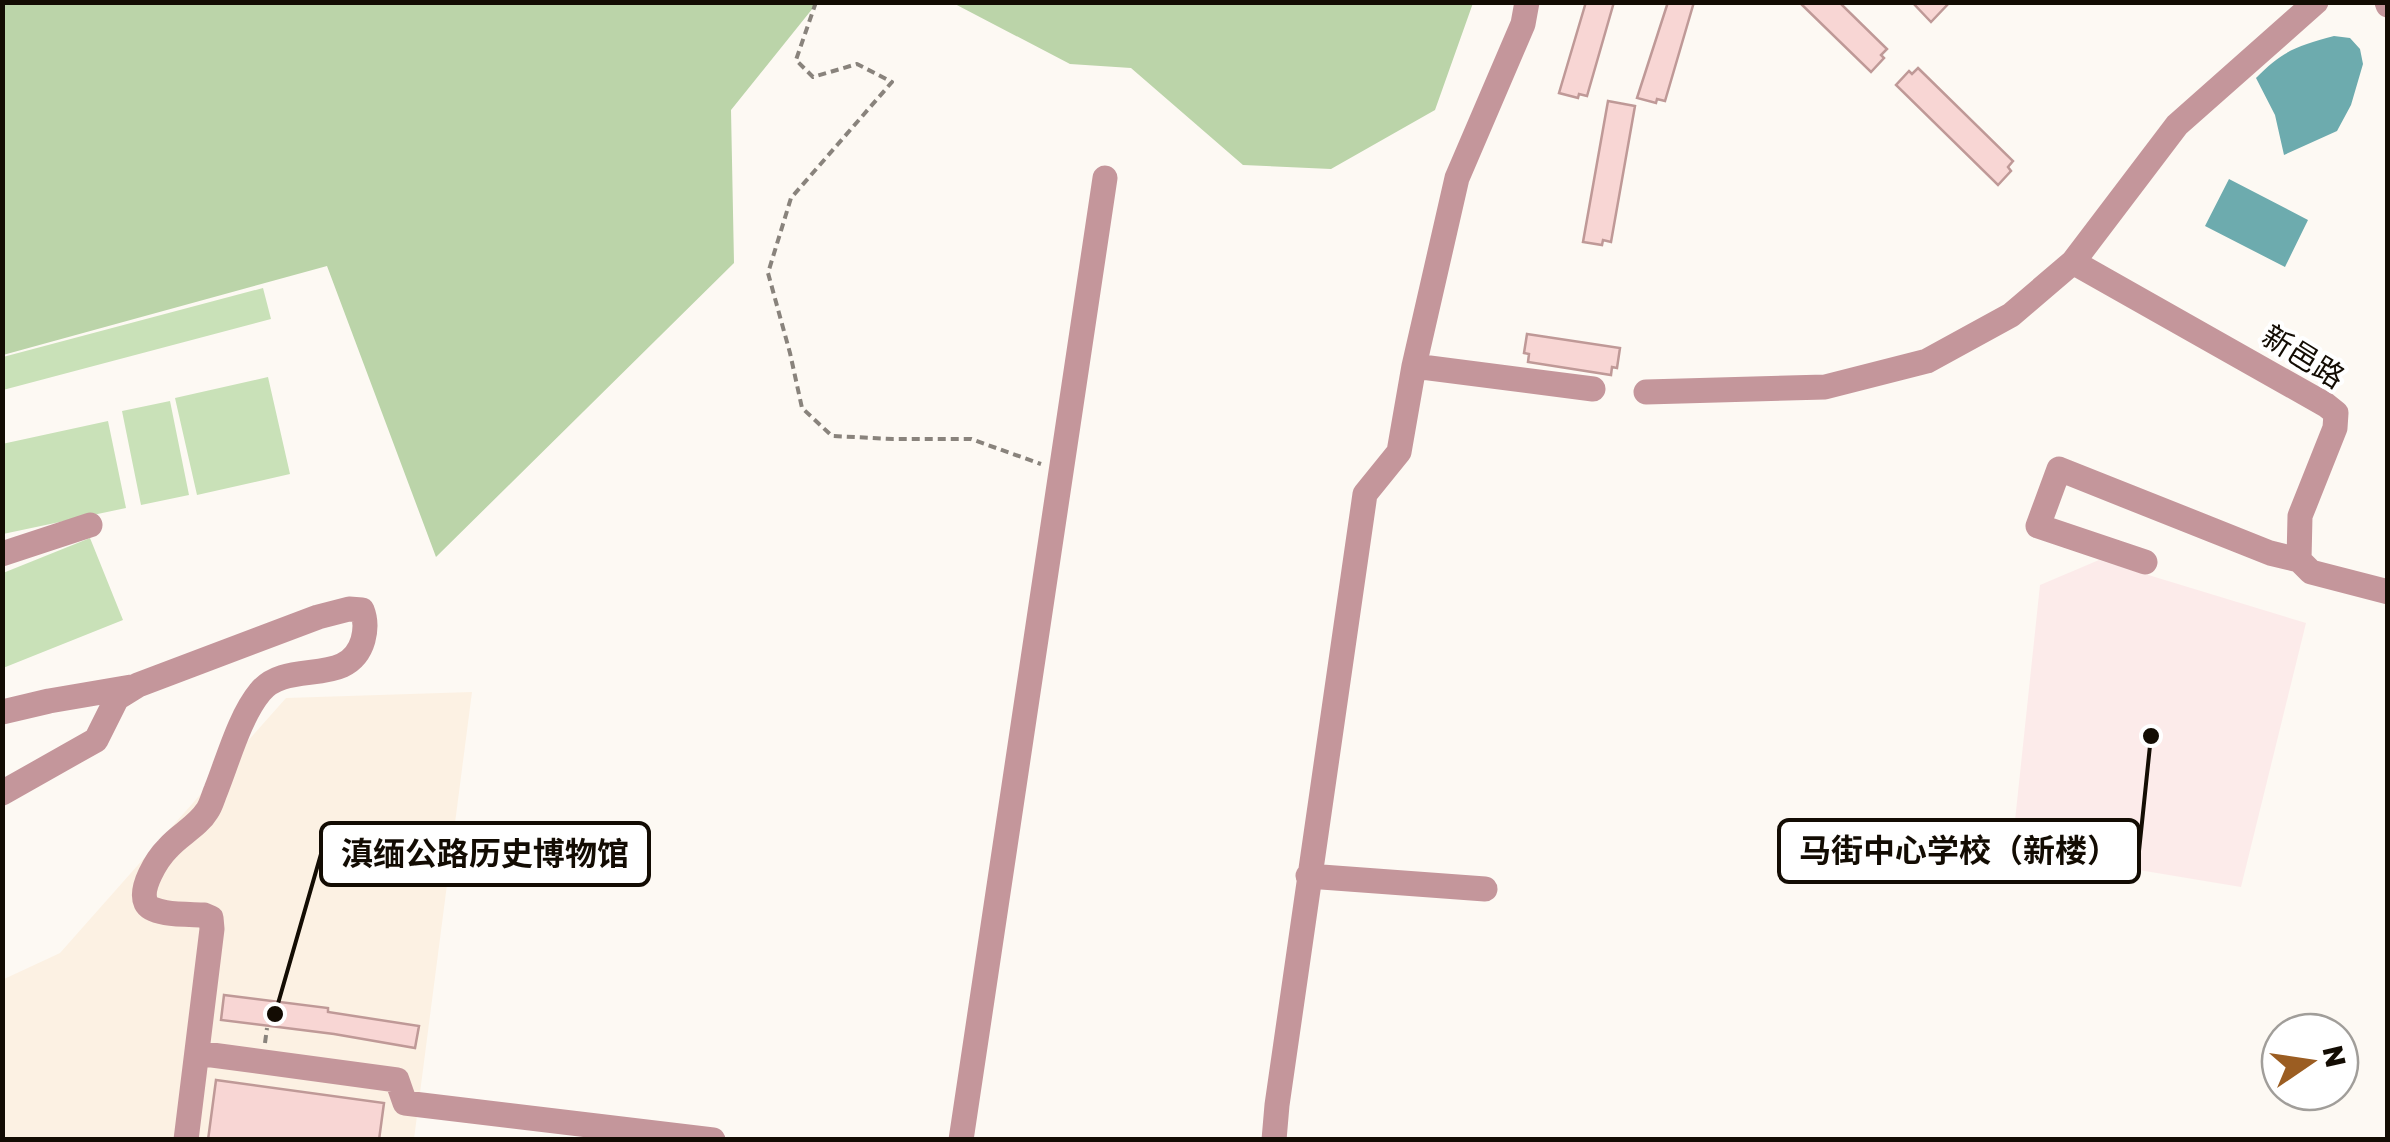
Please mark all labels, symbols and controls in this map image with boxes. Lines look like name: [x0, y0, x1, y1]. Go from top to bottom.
street label: 新邑路: [2256, 317, 2351, 395]
callout: 马街中心学校（新楼）: [1779, 820, 2139, 882]
callout: 滇缅公路历史博物馆: [321, 823, 649, 885]
text: 马街中心学校（新楼）: [1799, 831, 2119, 869]
text: 滇缅公路历史博物馆: [341, 834, 629, 872]
north arrow: [2260, 1012, 2360, 1112]
text: N: [2316, 1042, 2353, 1070]

